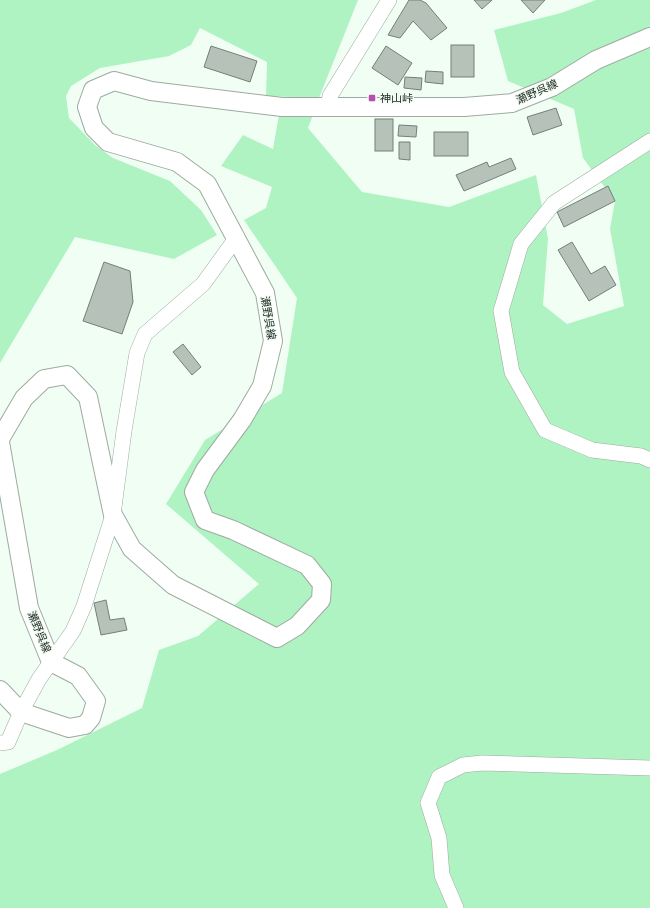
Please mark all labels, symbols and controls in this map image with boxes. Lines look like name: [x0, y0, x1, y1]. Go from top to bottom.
street label: 瀬野呉線: [514, 77, 560, 107]
place label: 神山峠: [380, 92, 413, 105]
marker: 神山峠: [367, 93, 377, 103]
street label: 瀬野呉線: [258, 295, 278, 341]
street label: 瀬野呉線: [25, 609, 53, 655]

